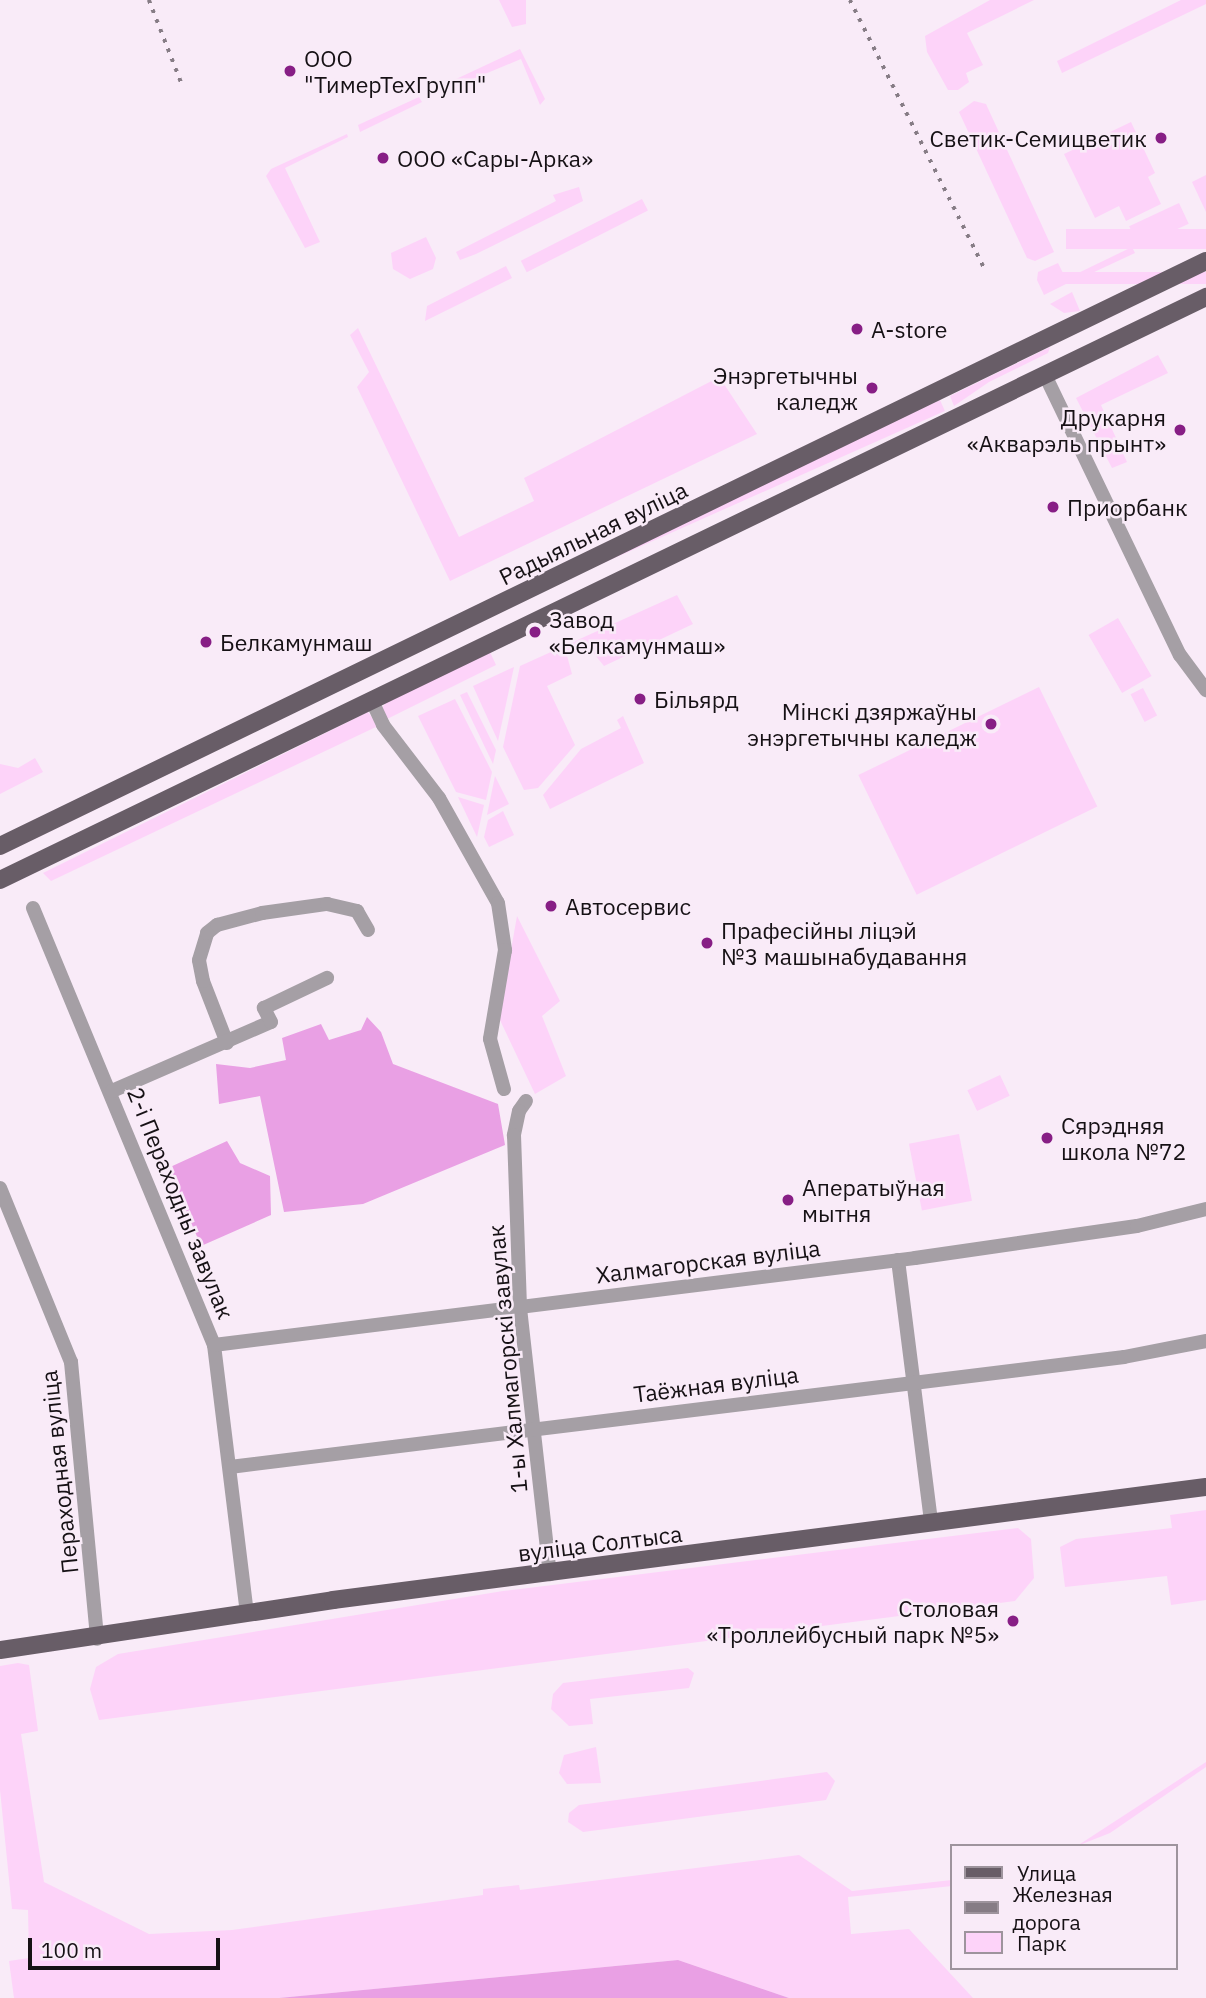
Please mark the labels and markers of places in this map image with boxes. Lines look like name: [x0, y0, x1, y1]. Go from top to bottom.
place label: ООО "ТимерТехГрупп": [304, 44, 486, 98]
marker: ООО "ТимерТехГрупп": [282, 63, 298, 79]
place label: Светик-Семицветик: [930, 124, 1147, 152]
marker: Светик-Семицветик: [1153, 130, 1169, 146]
place label: ООО «Сары-Арка»: [397, 144, 593, 172]
marker: ООО «Сары-Арка»: [375, 150, 391, 166]
place label: А-store: [871, 315, 947, 343]
marker: А-store: [849, 321, 865, 337]
place label: Энэргетычны каледж: [713, 361, 858, 415]
marker: Энэргетычны каледж: [864, 380, 880, 396]
place label: Друкарня «Акварэль прынт»: [967, 403, 1166, 457]
marker: Друкарня «Акварэль прынт»: [1172, 422, 1188, 438]
place label: Приорбанк: [1067, 493, 1188, 521]
marker: Приорбанк: [1045, 499, 1061, 515]
place label: Завод «Белкамунмаш»: [549, 605, 725, 659]
marker: Завод «Белкамунмаш»: [527, 624, 543, 640]
place label: Белкамунмаш: [220, 628, 373, 656]
marker: Белкамунмаш: [198, 634, 214, 650]
place label: Більярд: [654, 685, 739, 713]
marker: Більярд: [632, 691, 648, 707]
place label: Мінскі дзяржаўны энэргетычны каледж: [747, 697, 977, 751]
marker: Мінскі дзяржаўны энэргетычны каледж: [983, 716, 999, 732]
place label: Автосервис: [565, 892, 691, 920]
marker: Автосервис: [543, 898, 559, 914]
place label: Прафесійны ліцэй №3 машынабудавання: [721, 916, 967, 970]
marker: Прафесійны ліцэй №3 машынабудавання: [699, 935, 715, 951]
place label: Сярэдняя школа №72: [1061, 1111, 1186, 1165]
marker: Сярэдняя школа №72: [1039, 1130, 1055, 1146]
place label: Аператыўная мытня: [802, 1173, 945, 1227]
marker: Аператыўная мытня: [780, 1192, 796, 1208]
place label: Столовая «Троллейбусный парк №5»: [707, 1594, 999, 1648]
marker: Столовая «Троллейбусный парк №5»: [1005, 1613, 1021, 1629]

